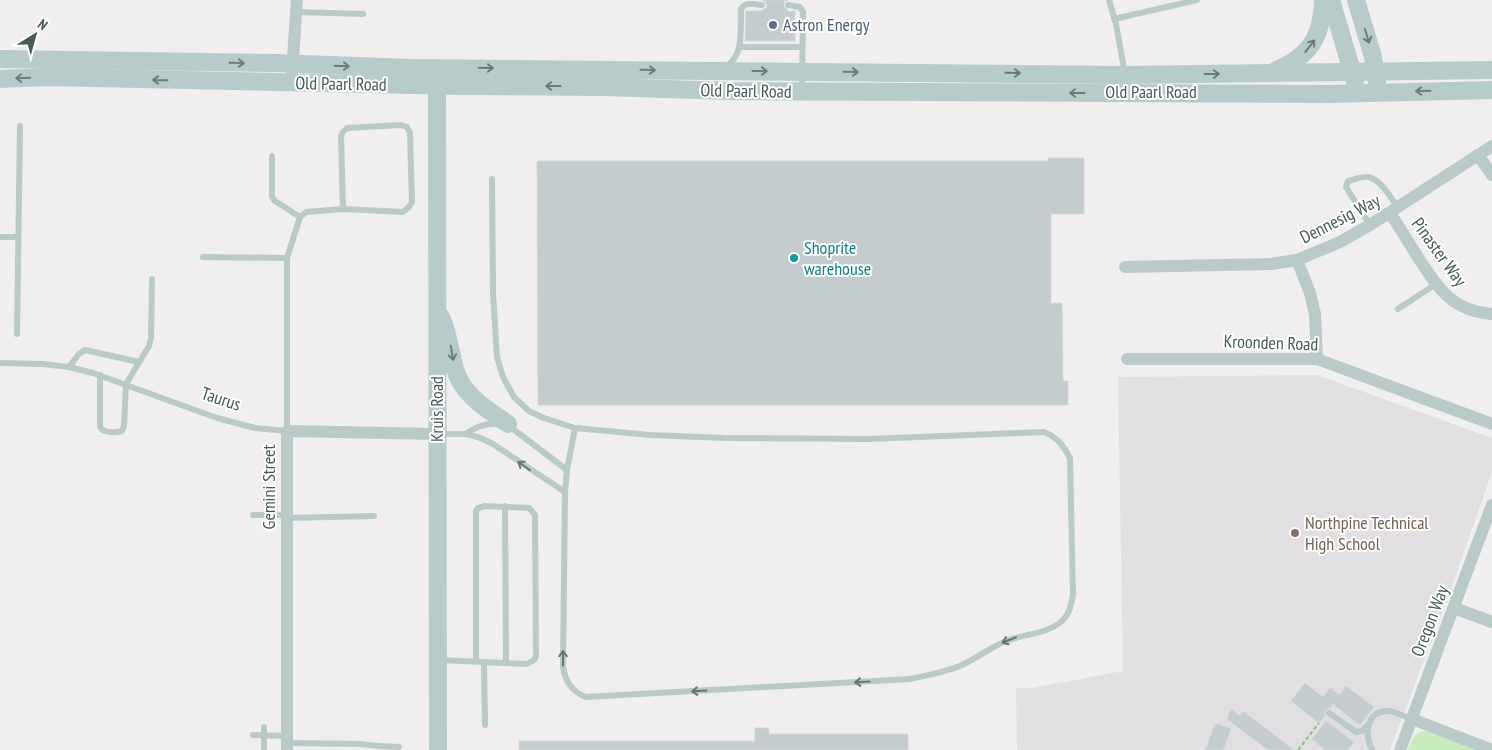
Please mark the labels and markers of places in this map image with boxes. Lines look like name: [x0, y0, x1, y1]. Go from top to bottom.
place label: Astron Energy: [783, 13, 870, 36]
marker: Astron Energy: [767, 19, 779, 31]
place label: Shoprite warehouse: [804, 236, 871, 280]
marker: Shoprite warehouse: [788, 252, 800, 264]
place label: Northpine Technical High School: [1305, 511, 1429, 555]
marker: Northpine Technical High School: [1289, 527, 1301, 539]

